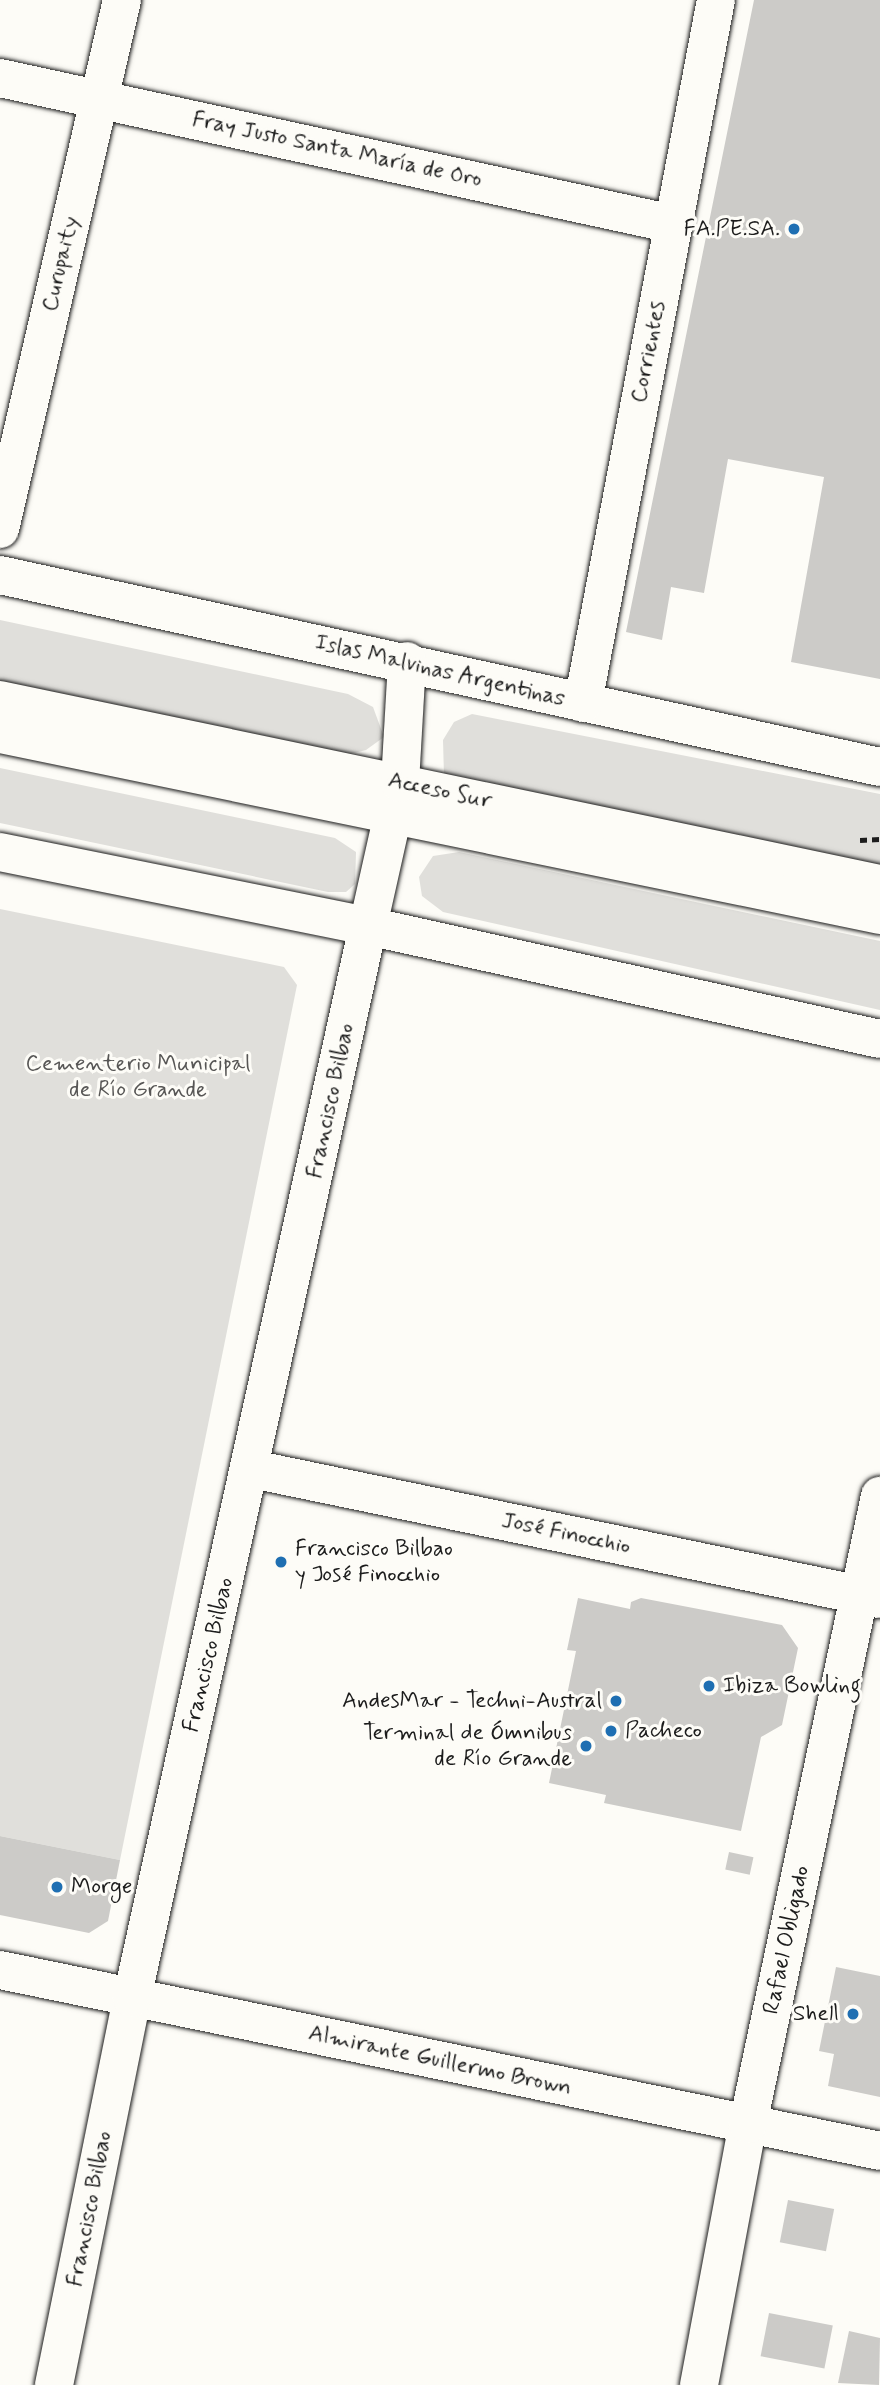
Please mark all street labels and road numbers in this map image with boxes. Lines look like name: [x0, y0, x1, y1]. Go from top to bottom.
street label: Fray Justo Santa María de Oro: [188, 105, 486, 195]
street label: Curupaity: [37, 214, 85, 314]
street label: Corrientes: [626, 299, 672, 405]
street label: Islas Malvinas Argentinas: [310, 628, 570, 714]
street label: Acceso Sur: [387, 767, 493, 815]
street label: Francisco Bilbao: [301, 1021, 361, 1181]
street label: José Finocchio: [499, 1507, 633, 1561]
street label: Francisco Bilbao: [178, 1575, 240, 1735]
street label: Rafael Obligado: [758, 1863, 816, 2017]
street label: Almirante Guillermo Brown: [304, 2019, 576, 2103]
street label: Francisco Bilbao: [61, 2129, 119, 2289]

